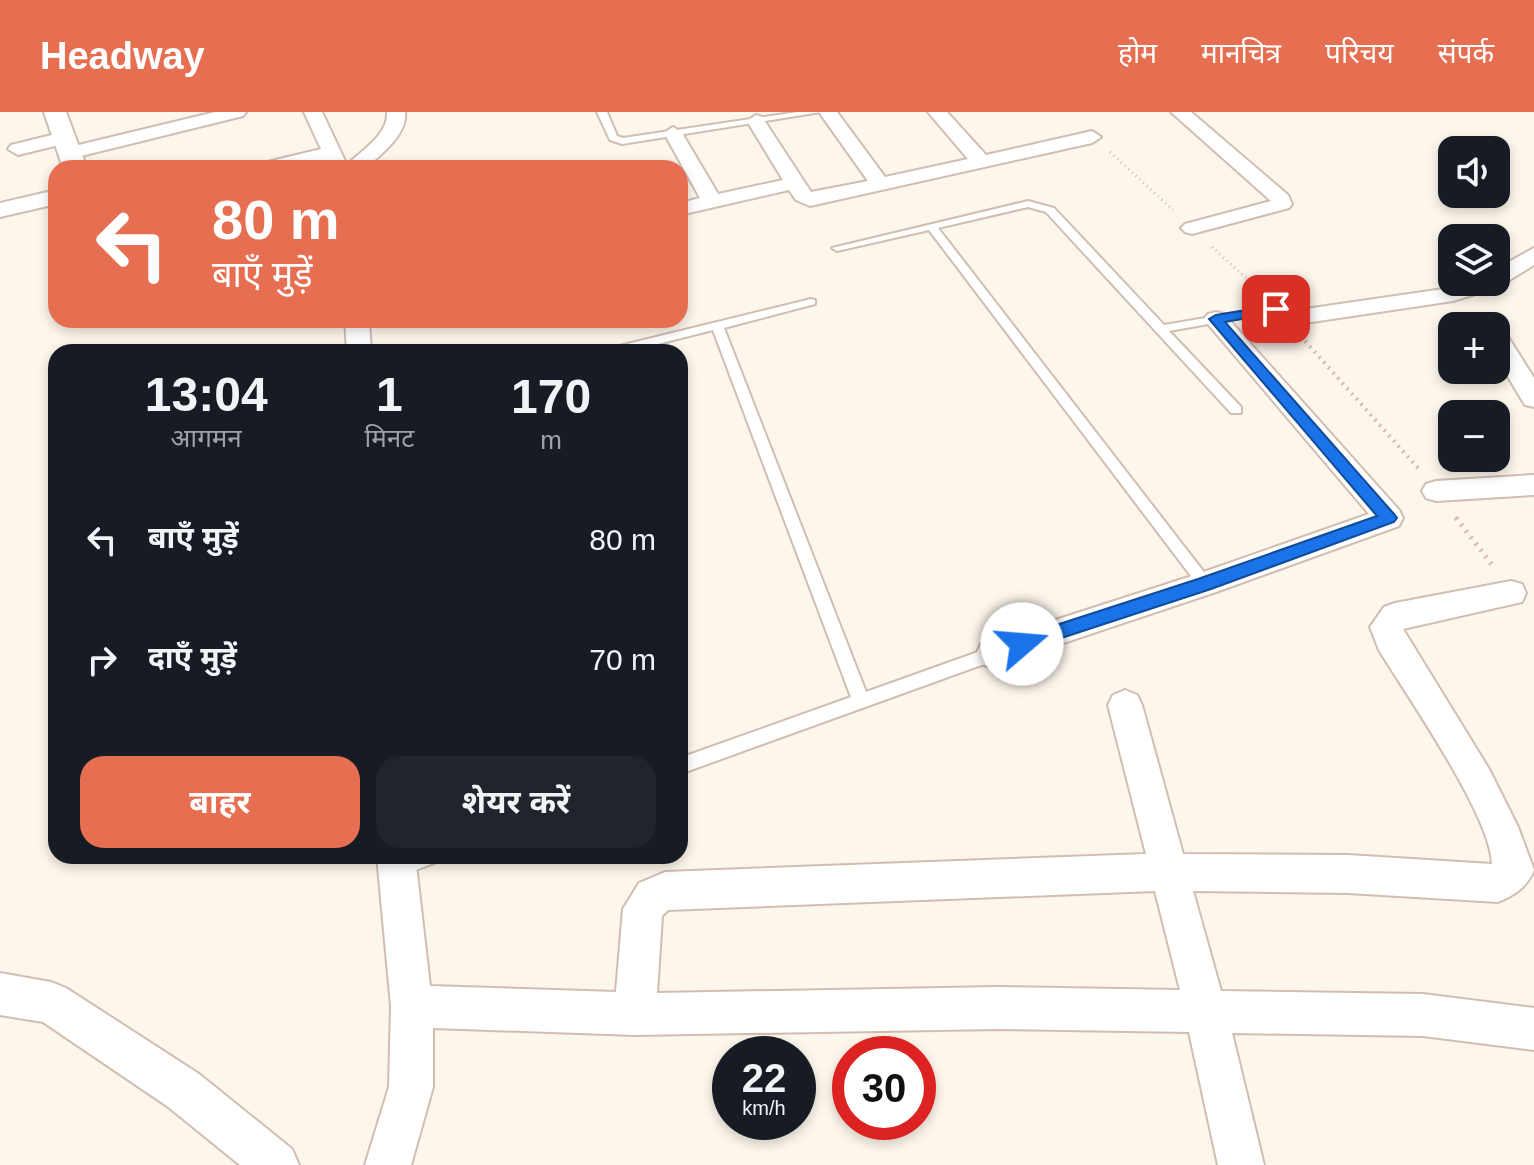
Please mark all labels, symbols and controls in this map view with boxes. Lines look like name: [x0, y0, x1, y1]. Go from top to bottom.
text: Headway: [40, 35, 205, 77]
text: होम: [1118, 38, 1157, 69]
text: मानचित्र: [1201, 38, 1281, 69]
text: परिचय: [1325, 38, 1394, 69]
text: संपर्क: [1438, 38, 1494, 69]
map controls: [1438, 136, 1510, 472]
button: sound: [1438, 136, 1510, 208]
text: 80 m: [212, 188, 340, 251]
icon: left: [80, 192, 184, 296]
button: layers: [1438, 224, 1510, 296]
text: बाएँ मुड़ें: [212, 254, 313, 295]
pin: [1242, 275, 1310, 343]
icon: arrive: [1254, 287, 1298, 331]
button: +: [1438, 312, 1510, 384]
text: 13:04: [145, 368, 268, 421]
text: 1: [376, 368, 403, 421]
text: 170: [511, 370, 591, 423]
button: −: [1438, 400, 1510, 472]
text: आगमन: [171, 423, 242, 453]
text: मिनट: [364, 423, 414, 453]
text: m: [540, 425, 562, 455]
icon: left: [80, 518, 124, 562]
text: बाएँ मुड़ें: [148, 521, 239, 554]
text: 80 m: [589, 523, 656, 556]
position arrow: [980, 602, 1064, 686]
icon: right: [80, 638, 124, 682]
text: दाएँ मुड़ें: [148, 641, 237, 674]
text: 70 m: [589, 643, 656, 676]
button: बाहर: [80, 756, 360, 848]
button: शेयर करें: [376, 756, 656, 848]
speed limit sign: 30: [832, 1036, 936, 1140]
text: 22: [742, 1056, 786, 1100]
text: km/h: [742, 1097, 786, 1119]

